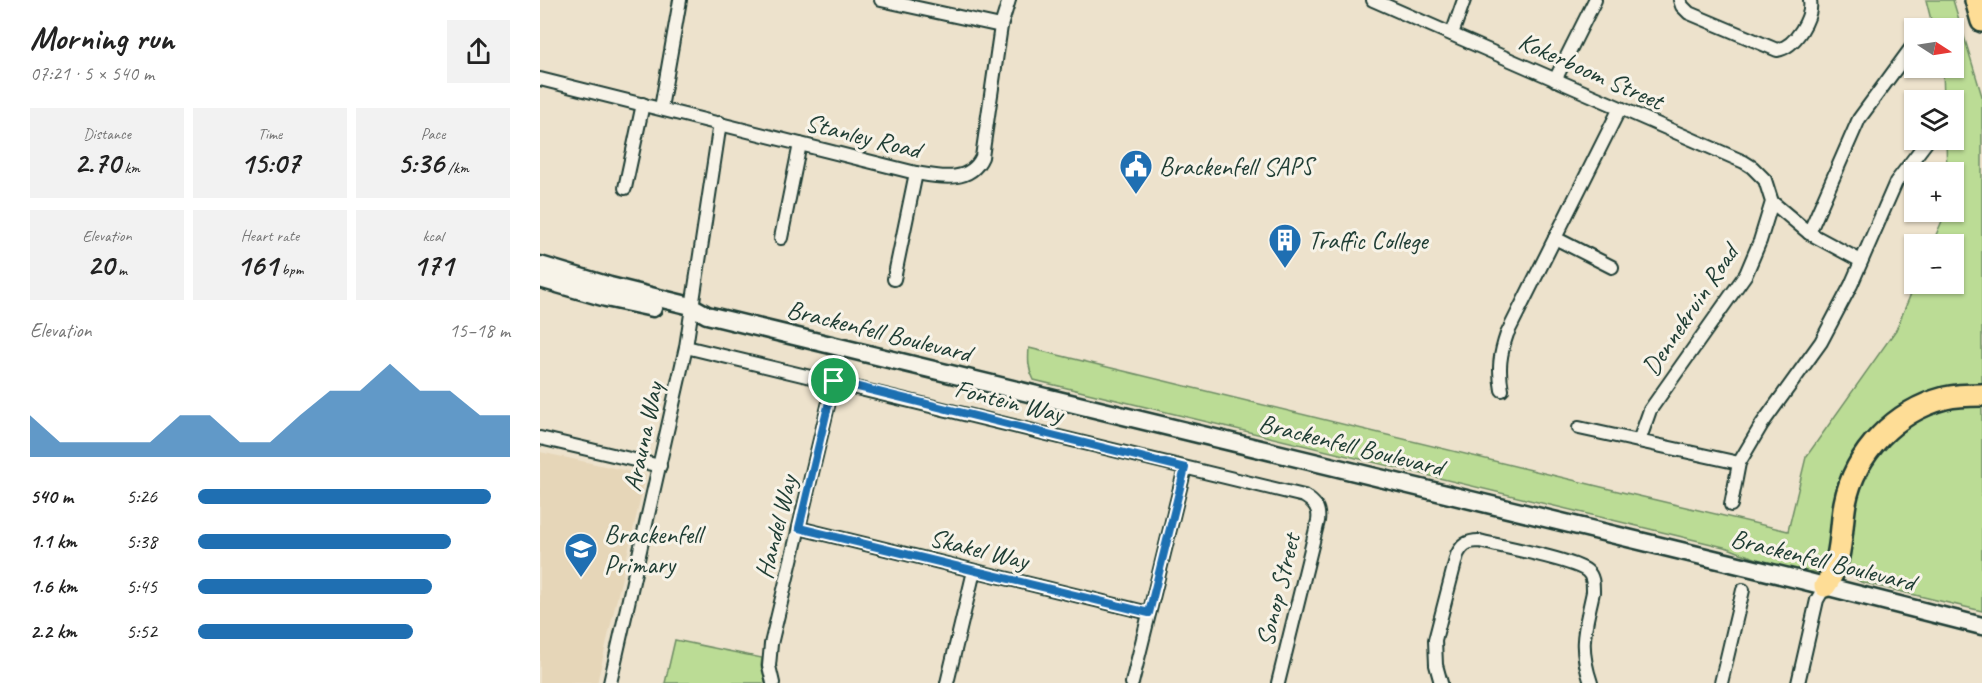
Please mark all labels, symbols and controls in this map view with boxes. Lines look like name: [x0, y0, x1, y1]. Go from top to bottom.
text: Morning run: [30, 17, 174, 59]
north arrow: [1904, 18, 1964, 78]
map controls: [1904, 18, 1964, 294]
button: share: [447, 20, 510, 83]
street label: Kokerboom Street: [1514, 24, 1671, 119]
text: 07:21 · 5 × 540 m: [30, 61, 154, 86]
button: layers: [1904, 90, 1964, 150]
street label: Stanley Road: [802, 106, 928, 167]
text: Distance: [83, 124, 131, 144]
text: Time: [258, 124, 282, 144]
text: Pace: [421, 124, 445, 144]
text: 2.70: [74, 144, 120, 182]
text: 15:07: [240, 144, 300, 182]
text: 5:36: [397, 144, 444, 182]
public building icon: Brackenfell SAPS: [1118, 148, 1154, 195]
place label: Brackenfell SAPS: [1159, 150, 1317, 183]
text: km: [120, 158, 140, 178]
text: /km: [444, 158, 469, 178]
button: +: [1904, 162, 1964, 222]
building icon: Traffic College: [1267, 222, 1303, 269]
place label: Traffic College: [1308, 224, 1430, 257]
text: Elevation: [82, 226, 132, 246]
text: Heart rate: [241, 226, 299, 246]
text: kcal: [422, 226, 444, 246]
button: −: [1904, 234, 1964, 294]
street label: Dennekruin Road: [1634, 235, 1748, 382]
text: 20: [87, 246, 114, 284]
text: 161: [237, 246, 278, 284]
text: 171: [413, 246, 453, 284]
text: m: [114, 260, 127, 280]
text: bpm: [278, 260, 303, 280]
street label: Brackenfell Boulevard: [783, 292, 978, 371]
text: Elevation: [30, 318, 92, 343]
text: 15–18 m: [449, 318, 510, 343]
pin: [808, 355, 859, 406]
icon: arrive: [817, 364, 850, 397]
street label: Fontein Way: [951, 372, 1069, 431]
street label: Arauna Way: [615, 377, 671, 495]
street label: Brackenfell Boulevard: [1255, 406, 1450, 485]
street label: Handel Way: [747, 470, 805, 582]
text: 540 m: [30, 484, 73, 509]
text: 5:26: [126, 484, 157, 509]
place label: Brackenfell Primary: [604, 518, 706, 581]
street label: Skakel Way: [926, 521, 1034, 578]
street label: Brackenfell Boulevard: [1727, 521, 1922, 600]
street label: Sonop Street: [1248, 528, 1308, 650]
text: 1.1 km: [30, 529, 77, 554]
text: 5:38: [126, 529, 157, 554]
school or university icon: Brackenfell Primary: [563, 531, 599, 578]
text: 1.6 km: [30, 574, 77, 599]
text: 5:45: [126, 574, 157, 599]
text: 2.2 km: [30, 619, 77, 644]
text: 5:52: [126, 619, 157, 644]

